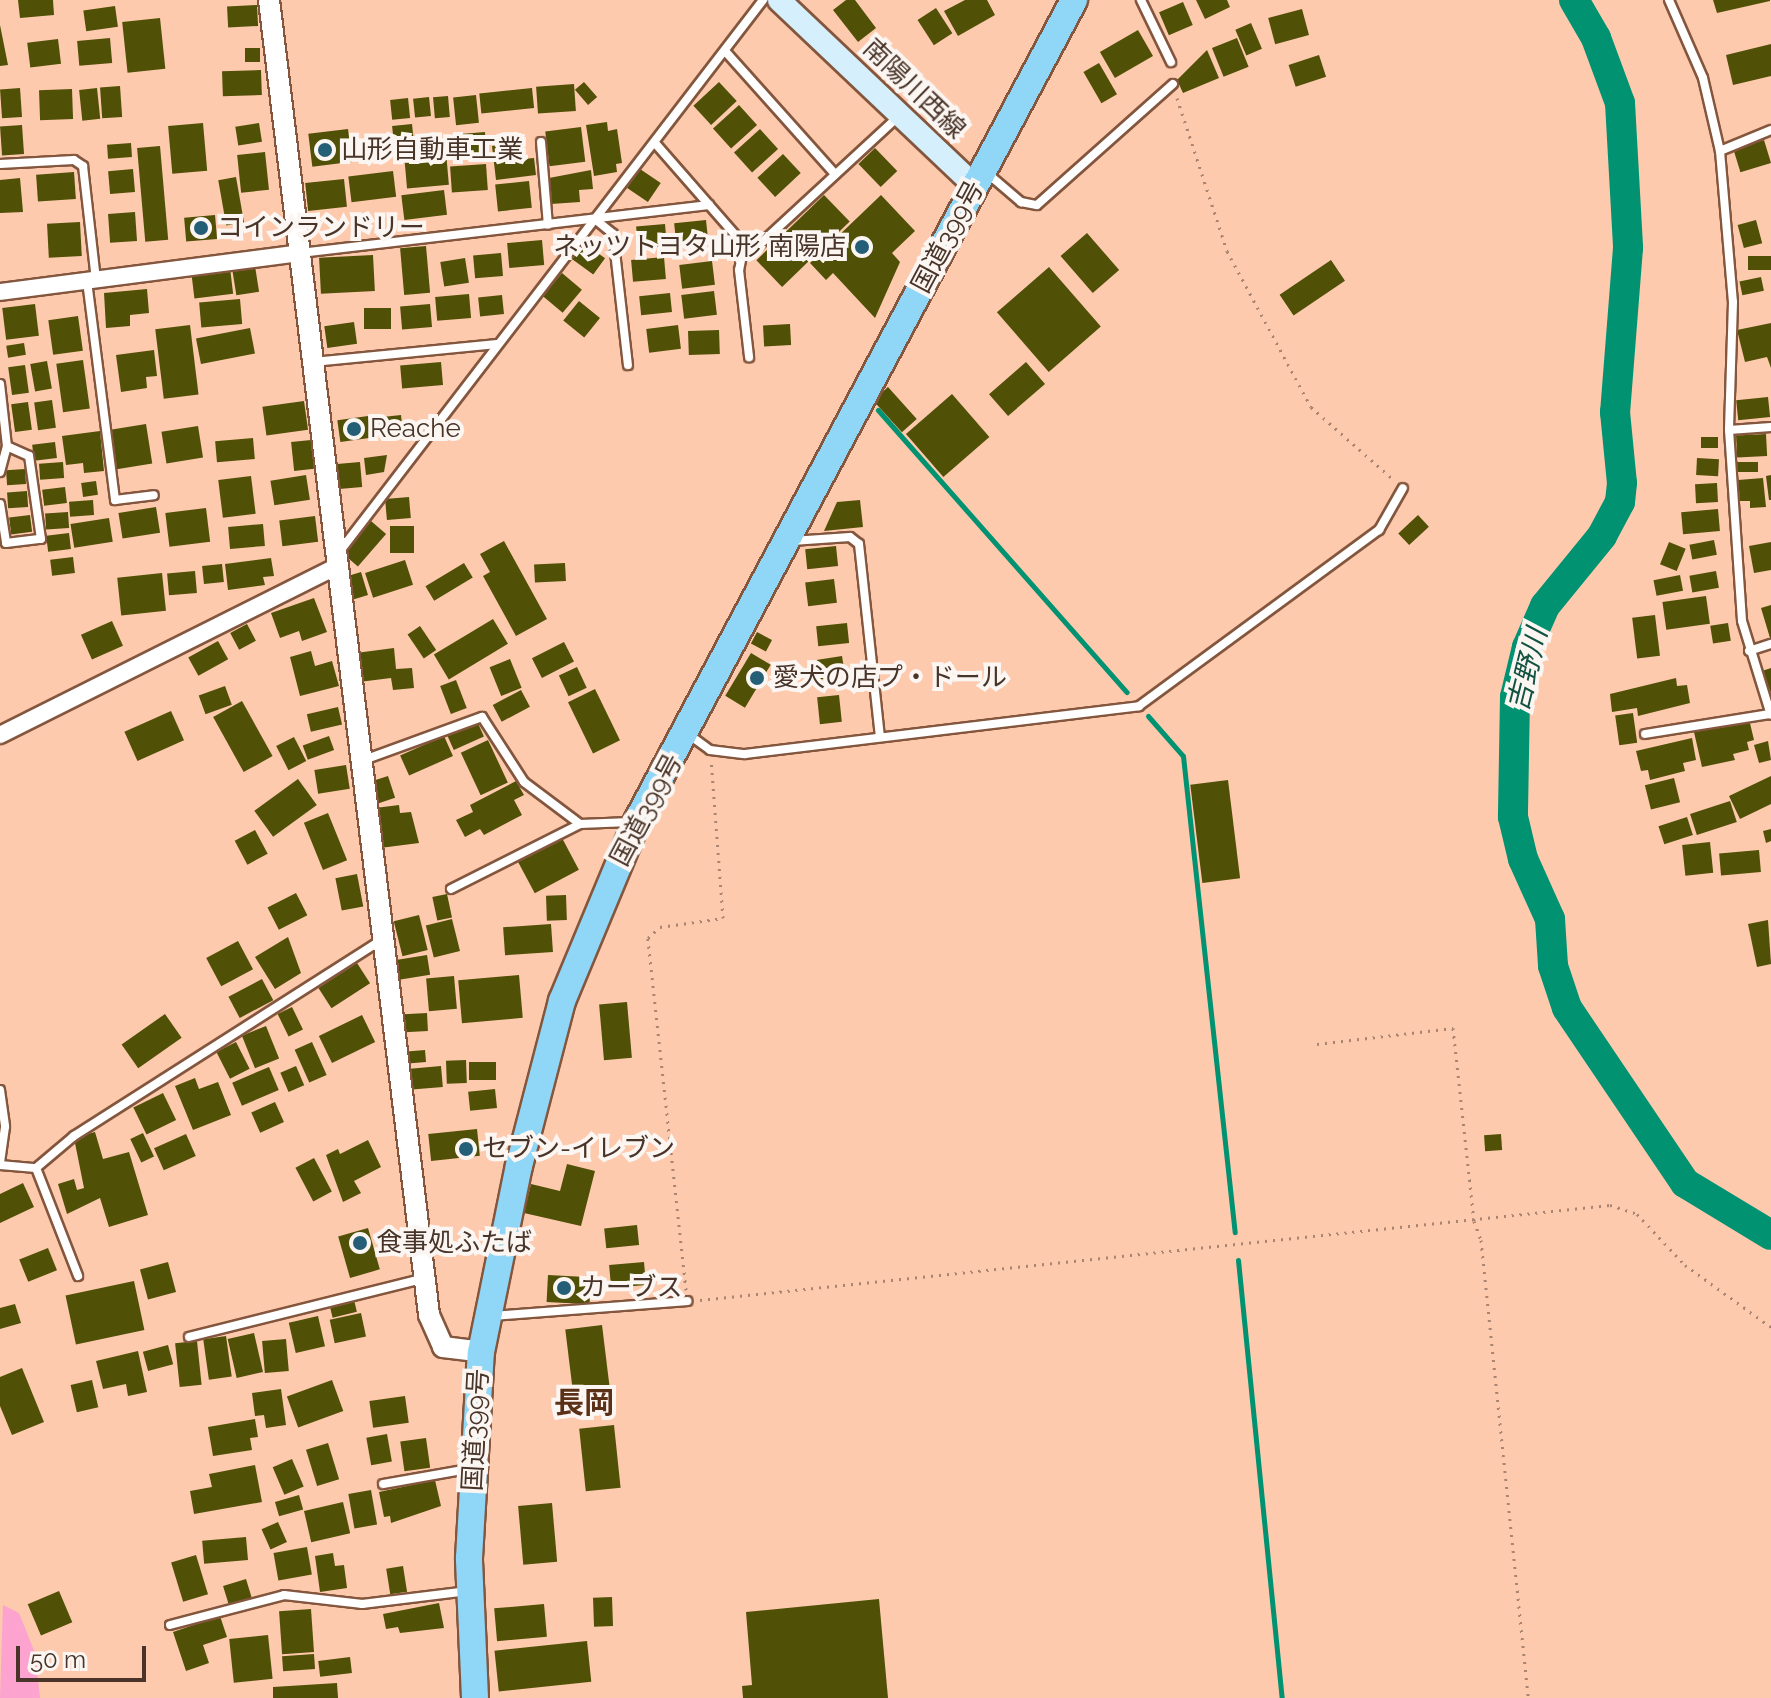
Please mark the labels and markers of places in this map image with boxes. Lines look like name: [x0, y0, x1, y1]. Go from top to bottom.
place label: 山形自動車工業: [341, 134, 523, 166]
marker: 山形自動車工業: [316, 141, 334, 159]
place label: コインランドリー: [217, 212, 425, 244]
marker: コインランドリー: [192, 219, 210, 237]
place label: ネッツトヨタ山形 南陽店: [553, 231, 846, 263]
marker: ネッツトヨタ山形 南陽店: [853, 238, 871, 256]
place label: Reache: [370, 413, 461, 445]
marker: Reache: [345, 420, 363, 438]
place label: 愛犬の店プ・ドール: [773, 662, 1007, 694]
marker: 愛犬の店プ・ドール: [748, 669, 766, 687]
place label: セブン-イレブン: [482, 1133, 675, 1165]
marker: セブン-イレブン: [457, 1140, 475, 1158]
place label: 食事処ふたば: [376, 1227, 532, 1259]
marker: 食事処ふたば: [351, 1234, 369, 1252]
place label: カーブス: [580, 1272, 684, 1304]
marker: カーブス: [555, 1279, 573, 1297]

